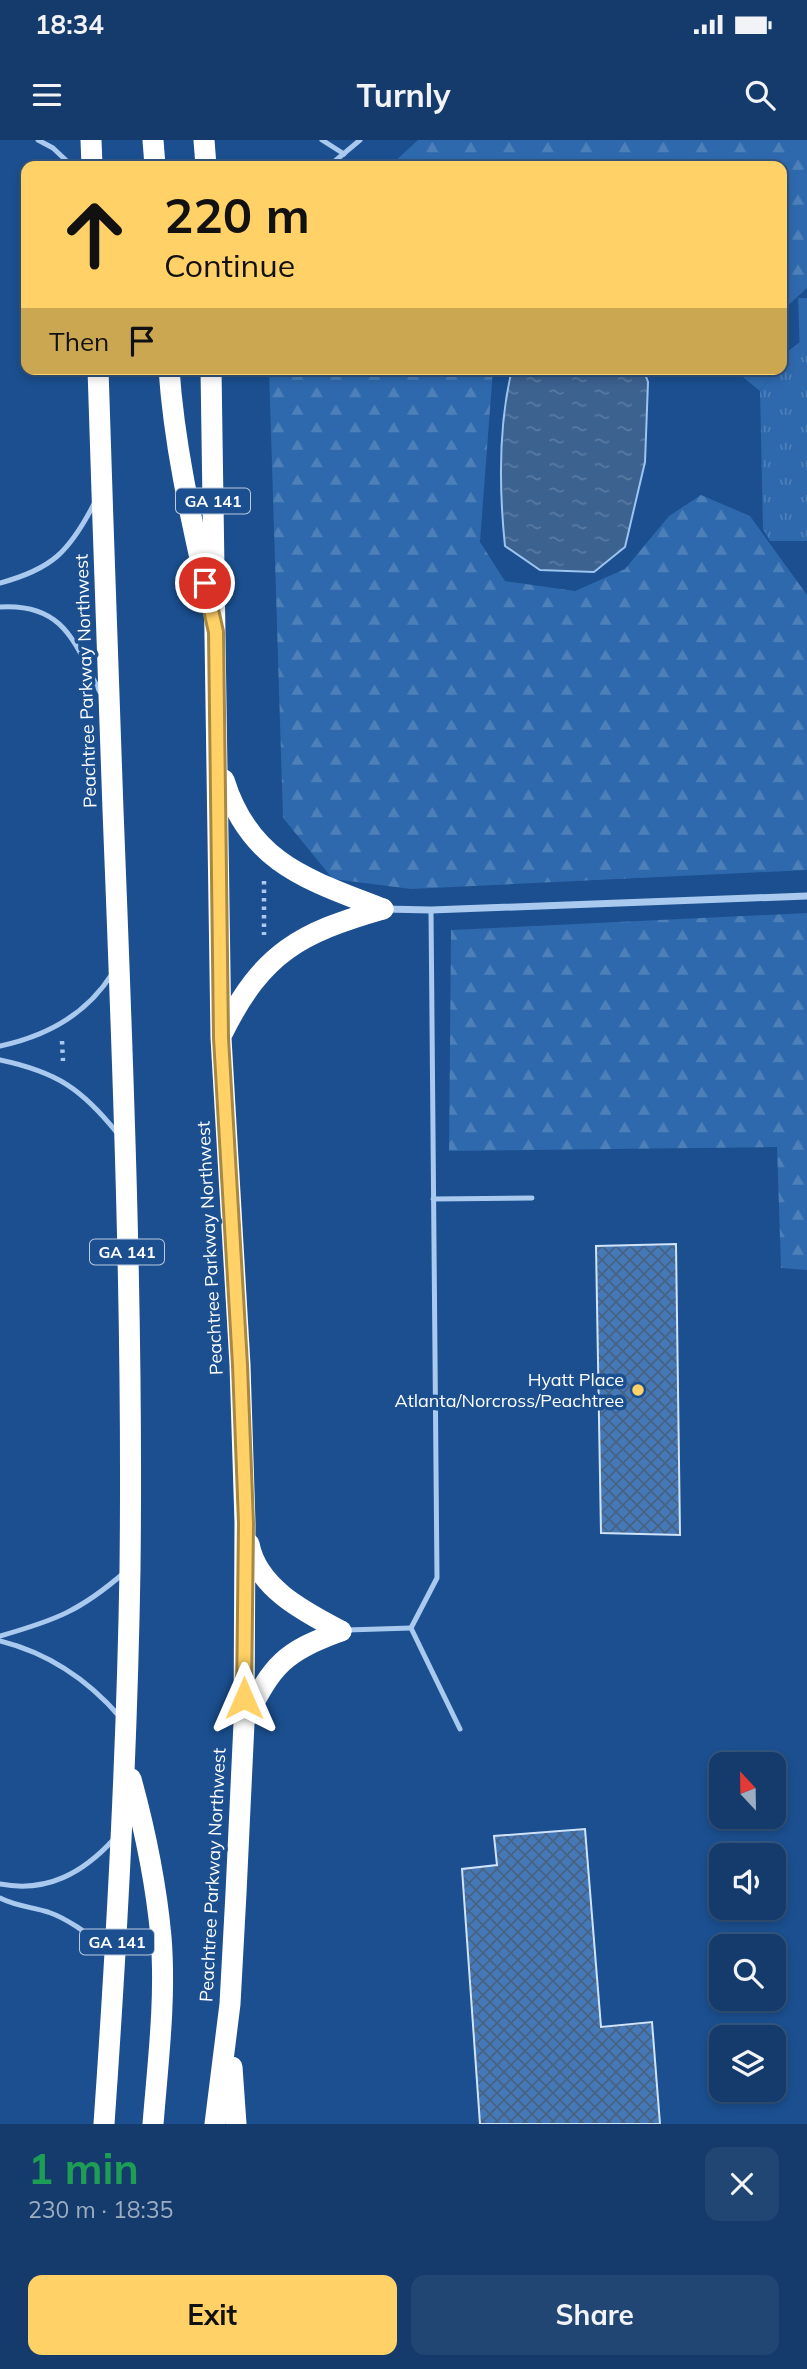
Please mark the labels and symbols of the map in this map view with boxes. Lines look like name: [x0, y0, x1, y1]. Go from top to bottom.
road number: GA 141: [176, 488, 250, 514]
pin: [175, 553, 235, 613]
street label: Peachtree Parkway Northwest: [70, 554, 101, 809]
street label: Peachtree Parkway Northwest: [191, 1120, 228, 1376]
road number: GA 141: [90, 1240, 164, 1264]
place label: Hyatt Place Atlanta/Norcross/Peachtree: [394, 1368, 624, 1412]
marker: Hyatt Place Atlanta/Norcross/Peachtree: [630, 1382, 646, 1398]
position arrow: [207, 1661, 281, 1735]
street label: Peachtree Parkway Northwest: [194, 1747, 231, 2003]
north arrow: [709, 1752, 786, 1829]
road number: GA 141: [80, 1930, 154, 1954]

